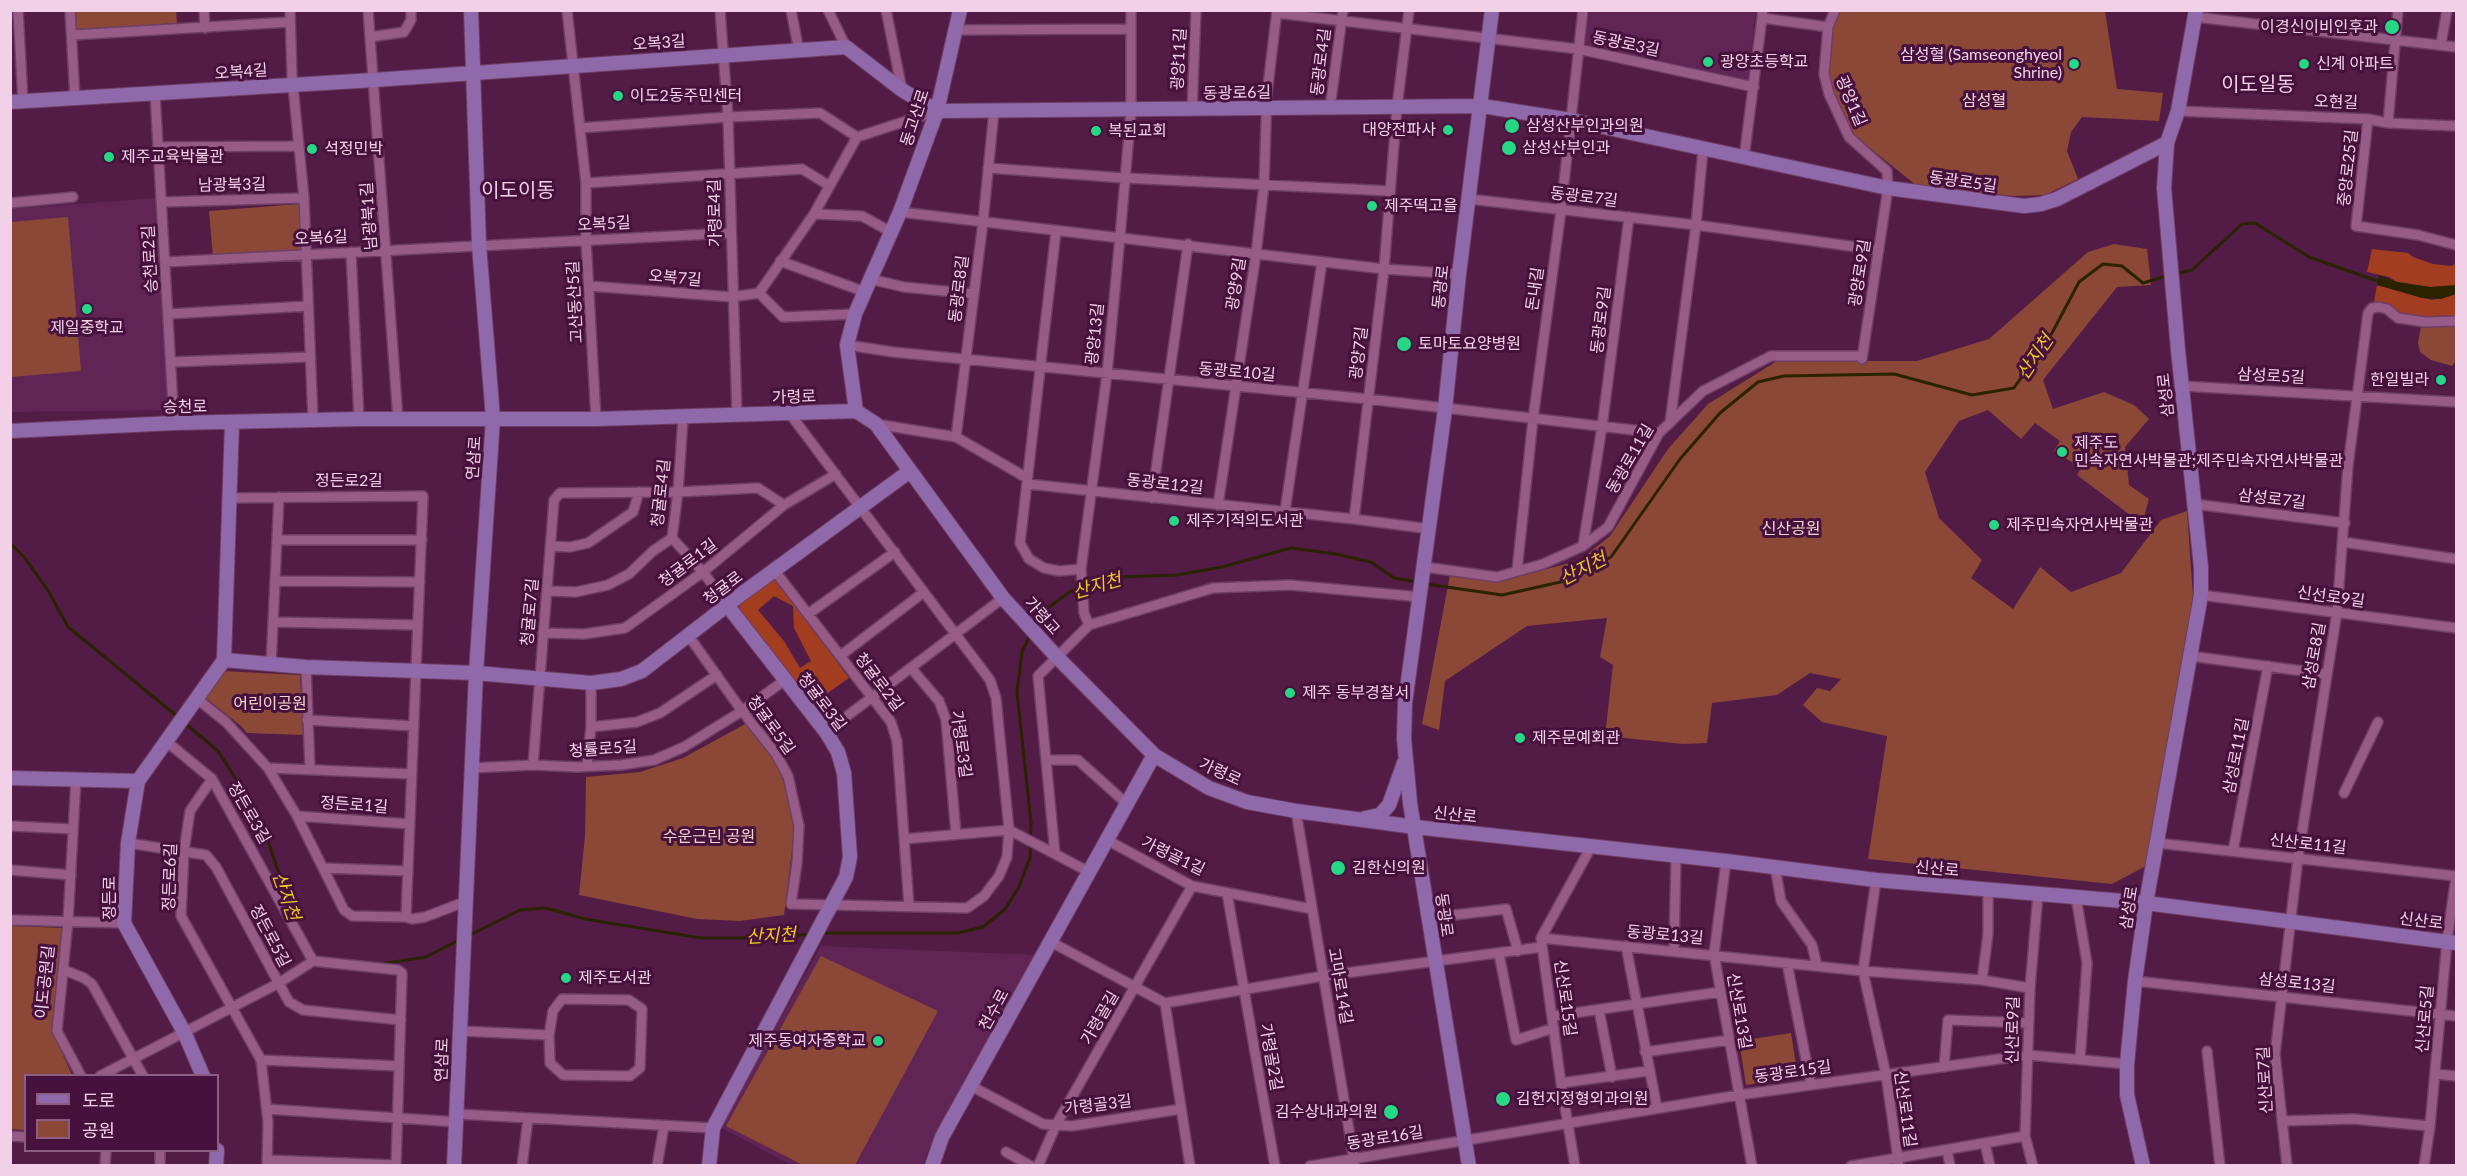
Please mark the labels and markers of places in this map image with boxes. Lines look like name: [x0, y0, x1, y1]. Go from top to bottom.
place label: 이경신이비인후과: [2260, 17, 2378, 37]
marker: 이경신이비인후과: [2383, 18, 2401, 36]
place label: 삼성혈 (Samseonghyeol Shrine): [1900, 45, 2062, 83]
place label: 광양초등학교: [1720, 52, 1808, 72]
place label: 신계 아파트: [2316, 54, 2394, 74]
marker: 광양초등학교: [1701, 55, 1715, 69]
marker: 삼성혈 (Samseonghyeol Shrine): [2067, 57, 2081, 71]
marker: 신계 아파트: [2297, 57, 2311, 71]
place label: 이도2동주민센터: [630, 86, 742, 106]
marker: 이도2동주민센터: [611, 89, 625, 103]
place label: 삼성산부인과의원: [1526, 116, 1644, 136]
marker: 삼성산부인과의원: [1503, 117, 1521, 135]
place label: 대양전파사: [1362, 120, 1436, 140]
place label: 복된교회: [1108, 121, 1167, 141]
marker: 대양전파사: [1441, 123, 1455, 137]
marker: 복된교회: [1089, 124, 1103, 138]
place label: 삼성산부인과: [1522, 138, 1610, 158]
place label: 석정민박: [324, 139, 383, 159]
marker: 삼성산부인과: [1500, 139, 1518, 157]
marker: 석정민박: [305, 142, 319, 156]
place label: 제주교육박물관: [121, 147, 224, 167]
marker: 제주교육박물관: [102, 150, 116, 164]
place label: 제주떡고을: [1384, 196, 1458, 216]
marker: 제주떡고을: [1365, 199, 1379, 213]
marker: 제일중학교: [80, 302, 94, 316]
place label: 제일중학교: [50, 318, 124, 338]
place label: 토마토요양병원: [1418, 334, 1521, 354]
marker: 토마토요양병원: [1395, 335, 1413, 353]
place label: 한일빌라: [2370, 370, 2429, 390]
marker: 한일빌라: [2434, 373, 2448, 387]
place label: 제주도 민속자연사박물관;제주민속자연사박물관: [2074, 433, 2343, 471]
marker: 제주도 민속자연사박물관;제주민속자연사박물관: [2055, 445, 2069, 459]
place label: 제주기적의도서관: [1186, 511, 1304, 531]
marker: 제주기적의도서관: [1167, 514, 1181, 528]
place label: 제주민속자연사박물관: [2006, 515, 2153, 535]
marker: 제주민속자연사박물관: [1987, 518, 2001, 532]
place label: 제주 동부경찰서: [1302, 683, 1409, 703]
marker: 제주 동부경찰서: [1283, 686, 1297, 700]
place label: 제주문예회관: [1532, 728, 1620, 748]
marker: 제주문예회관: [1513, 731, 1527, 745]
place label: 김한신의원: [1352, 858, 1426, 878]
marker: 김한신의원: [1329, 859, 1347, 877]
place label: 제주도서관: [578, 968, 652, 988]
marker: 제주도서관: [559, 971, 573, 985]
place label: 제주동여자중학교: [748, 1031, 866, 1051]
marker: 제주동여자중학교: [871, 1034, 885, 1048]
place label: 김헌지정형외과의원: [1516, 1089, 1648, 1109]
marker: 김헌지정형외과의원: [1494, 1090, 1512, 1108]
place label: 김수상내과의원: [1275, 1102, 1378, 1122]
marker: 김수상내과의원: [1382, 1103, 1400, 1121]

